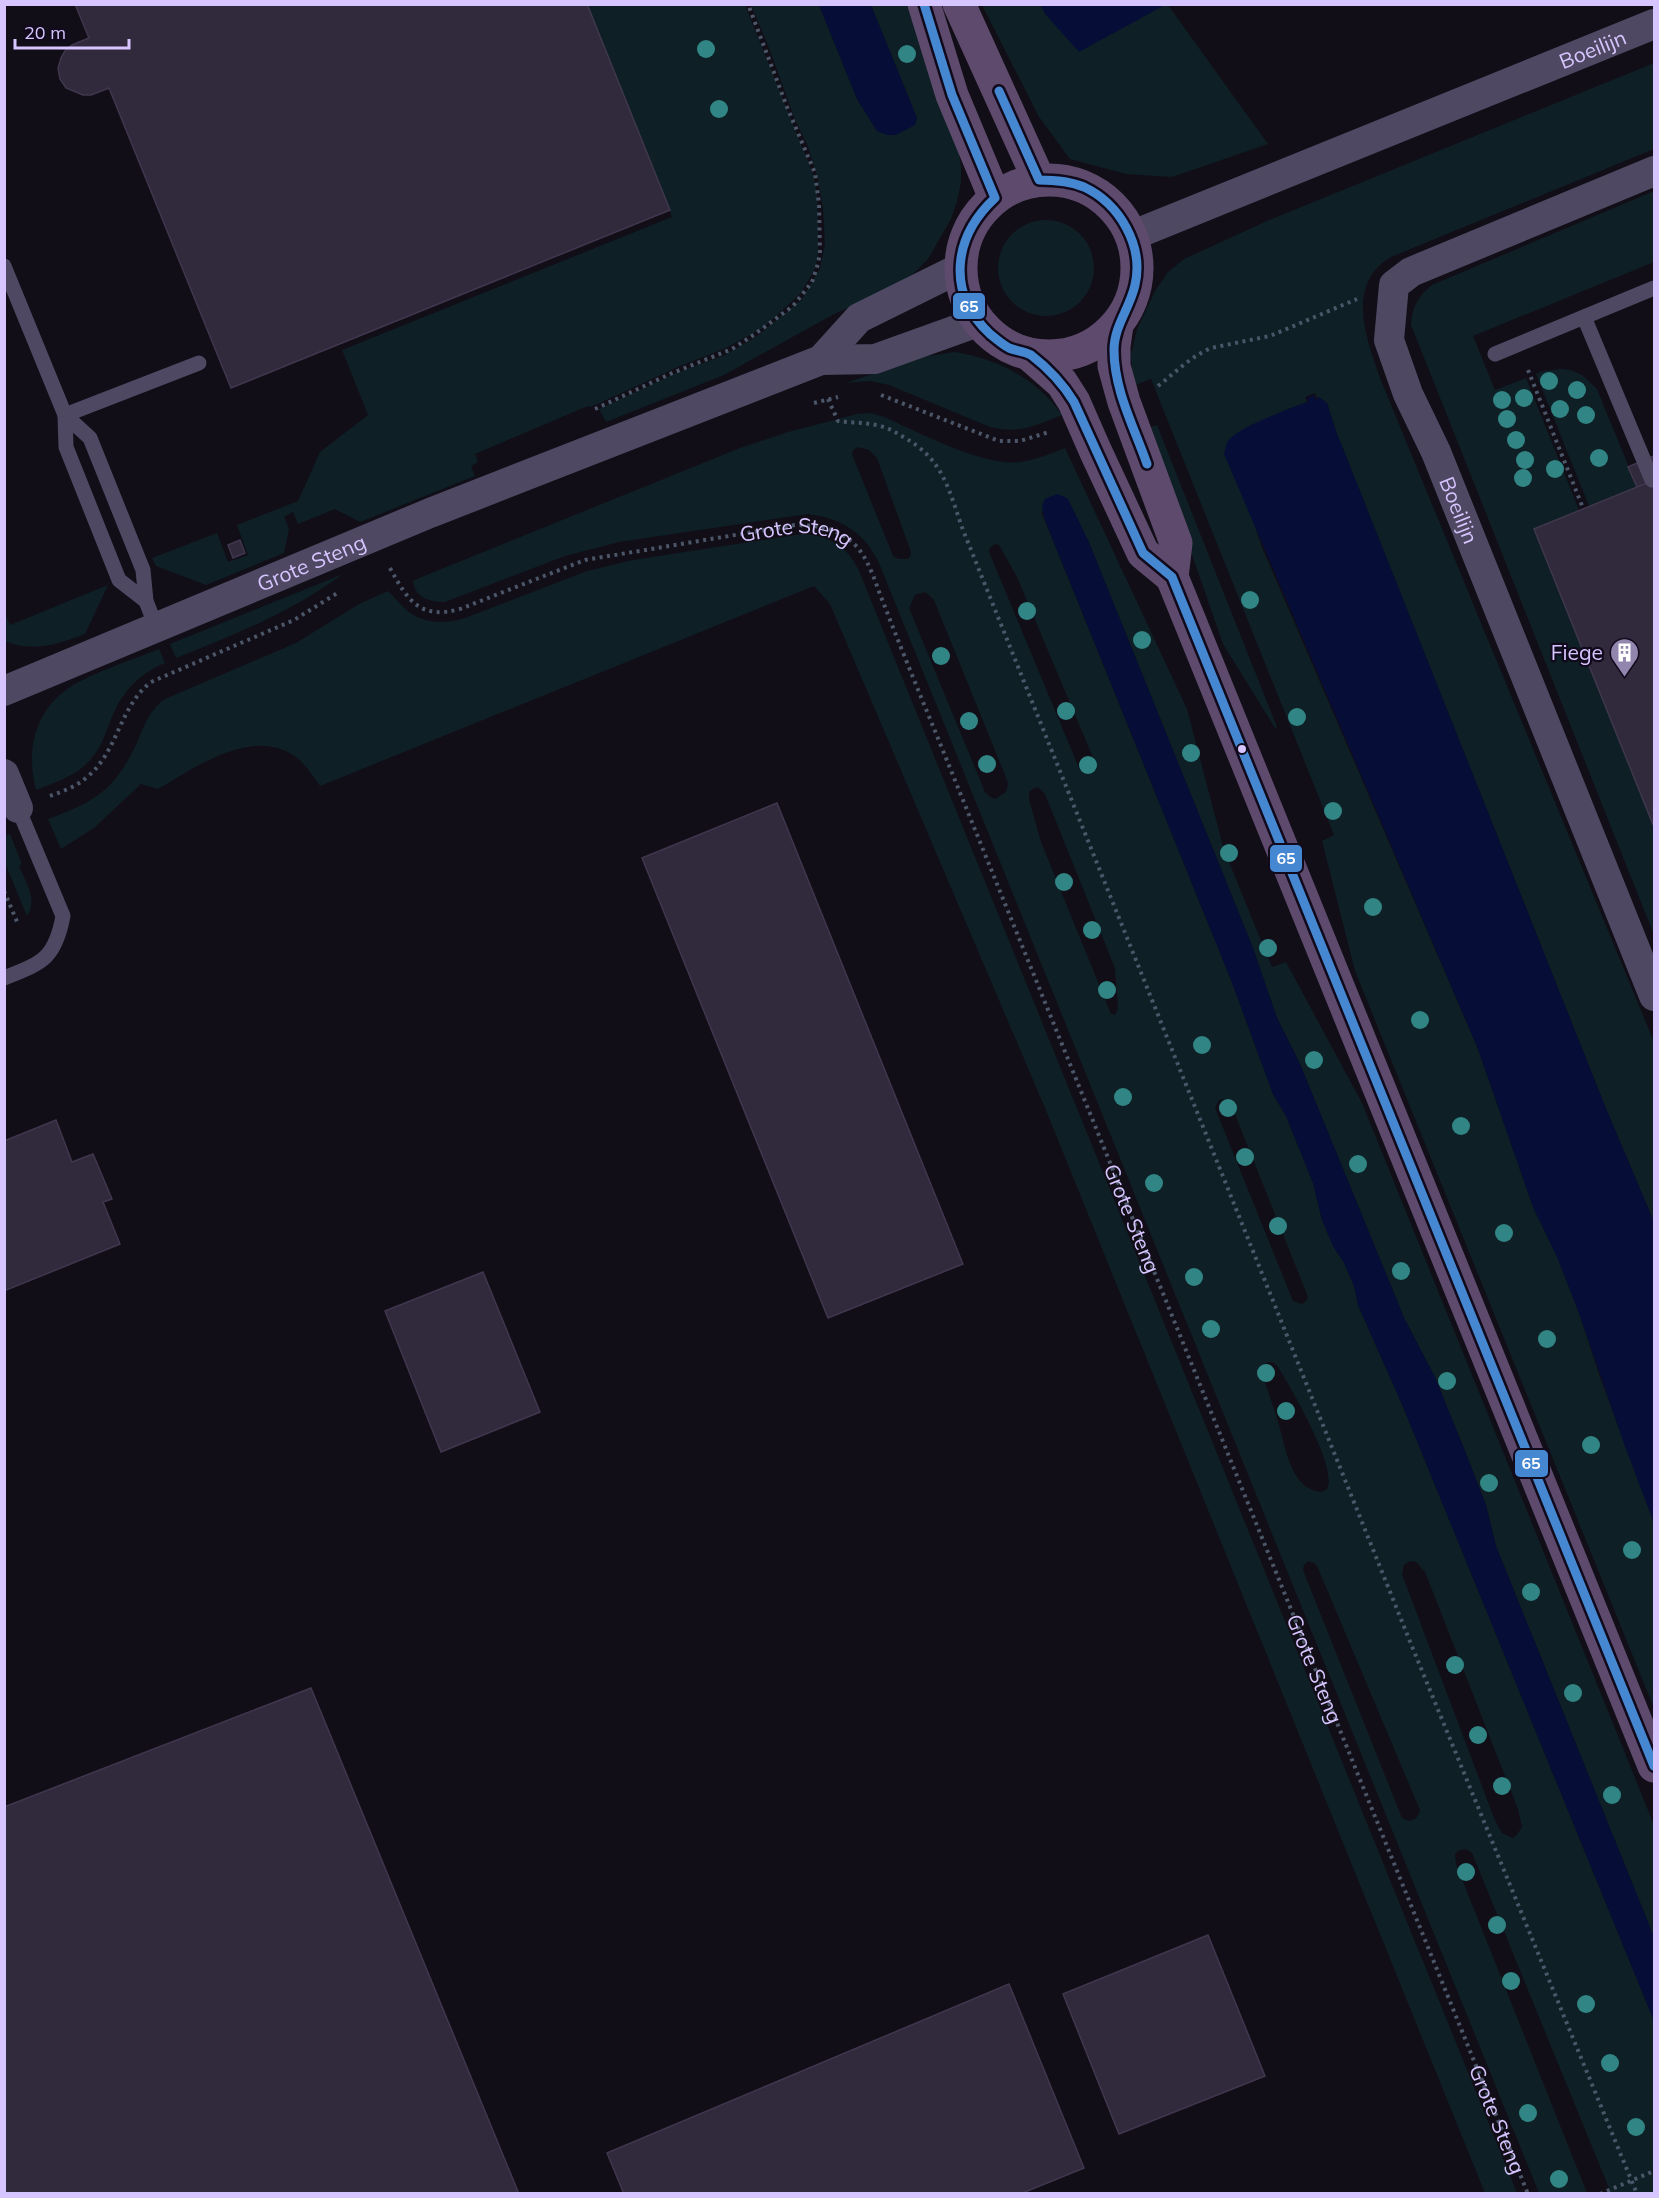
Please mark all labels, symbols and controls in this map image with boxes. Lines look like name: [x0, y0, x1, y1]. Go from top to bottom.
scale bar: [15, 12, 129, 50]
text: 20 m: [24, 21, 66, 44]
street label: Boeilijn: [1555, 24, 1630, 74]
line badge: 65: [952, 292, 986, 320]
text: 65: [959, 296, 979, 316]
street label: Boeilijn: [1434, 473, 1484, 547]
street label: Grote Steng: [738, 512, 859, 552]
street label: Grote Steng: [253, 528, 370, 597]
building icon: Fiege: [1608, 636, 1640, 678]
place label: Fiege: [1551, 639, 1603, 665]
unlabelled marker: [1236, 743, 1248, 755]
line badge: 65: [1269, 844, 1303, 873]
text: 65: [1276, 848, 1296, 868]
street label: Grote Steng: [1099, 1160, 1166, 1277]
line badge: 65: [1514, 1449, 1549, 1478]
text: 65: [1521, 1453, 1541, 1473]
street label: Grote Steng: [1281, 1610, 1349, 1727]
street label: Grote Steng: [1464, 2061, 1531, 2178]

